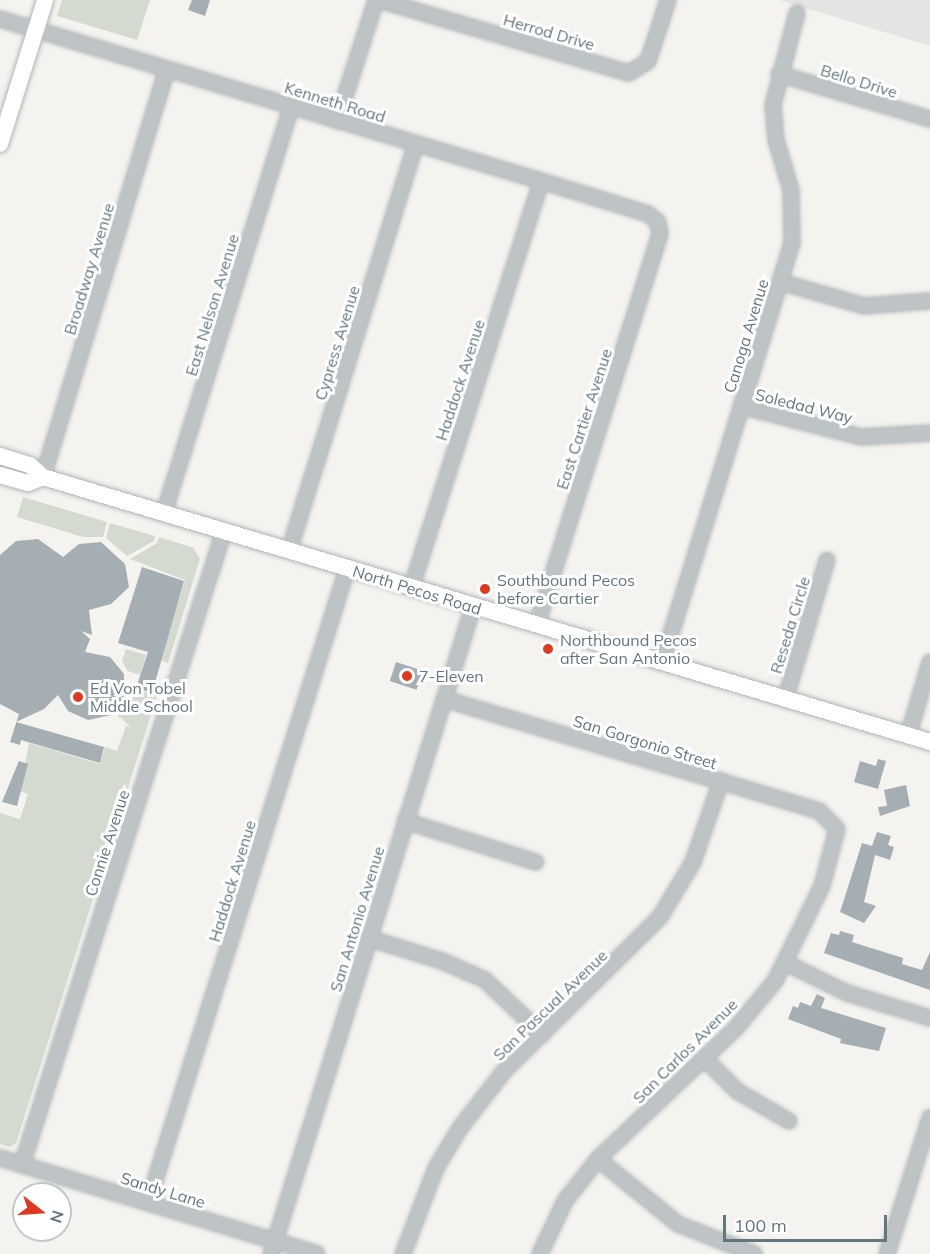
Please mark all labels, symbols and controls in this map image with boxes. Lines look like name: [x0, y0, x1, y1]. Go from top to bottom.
street label: Herrod Drive: [501, 10, 597, 54]
street label: Bello Drive: [818, 60, 900, 102]
street label: Kenneth Road: [282, 78, 388, 126]
street label: Broadway Avenue: [60, 201, 118, 337]
street label: East Nelson Avenue: [181, 232, 243, 378]
street label: Canoga Avenue: [720, 277, 772, 395]
street label: Cypress Avenue: [310, 283, 364, 403]
street label: Haddock Avenue: [431, 317, 489, 443]
street label: East Cartier Avenue: [552, 346, 616, 492]
street label: Soledad Way: [753, 385, 855, 427]
street label: North Pecos Road: [350, 561, 484, 619]
place label: Southbound Pecos before Cartier: [497, 570, 635, 608]
street label: Reseda Circle: [766, 574, 814, 676]
marker: Southbound Pecos before Cartier: [478, 582, 492, 596]
place label: Northbound Pecos after San Antonio: [560, 630, 697, 668]
marker: Northbound Pecos after San Antonio: [541, 642, 555, 656]
place label: 7-Eleven: [419, 666, 484, 686]
marker: 7-Eleven: [400, 669, 414, 683]
place label: Ed Von Tobel Middle School: [90, 678, 193, 716]
marker: Ed Von Tobel Middle School: [71, 690, 85, 704]
street label: San Gorgonio Street: [571, 711, 719, 773]
street label: Connie Avenue: [81, 787, 133, 899]
street label: Haddock Avenue: [204, 818, 260, 944]
street label: San Antonio Avenue: [326, 844, 388, 994]
street label: San Pascual Avenue: [489, 946, 611, 1064]
street label: San Carlos Avenue: [629, 995, 741, 1107]
street label: Sandy Lane: [118, 1168, 208, 1212]
north arrow: [12, 1182, 72, 1242]
scale bar: [726, 1203, 890, 1241]
text: N: [46, 1208, 69, 1225]
text: 100 m: [734, 1214, 787, 1237]

